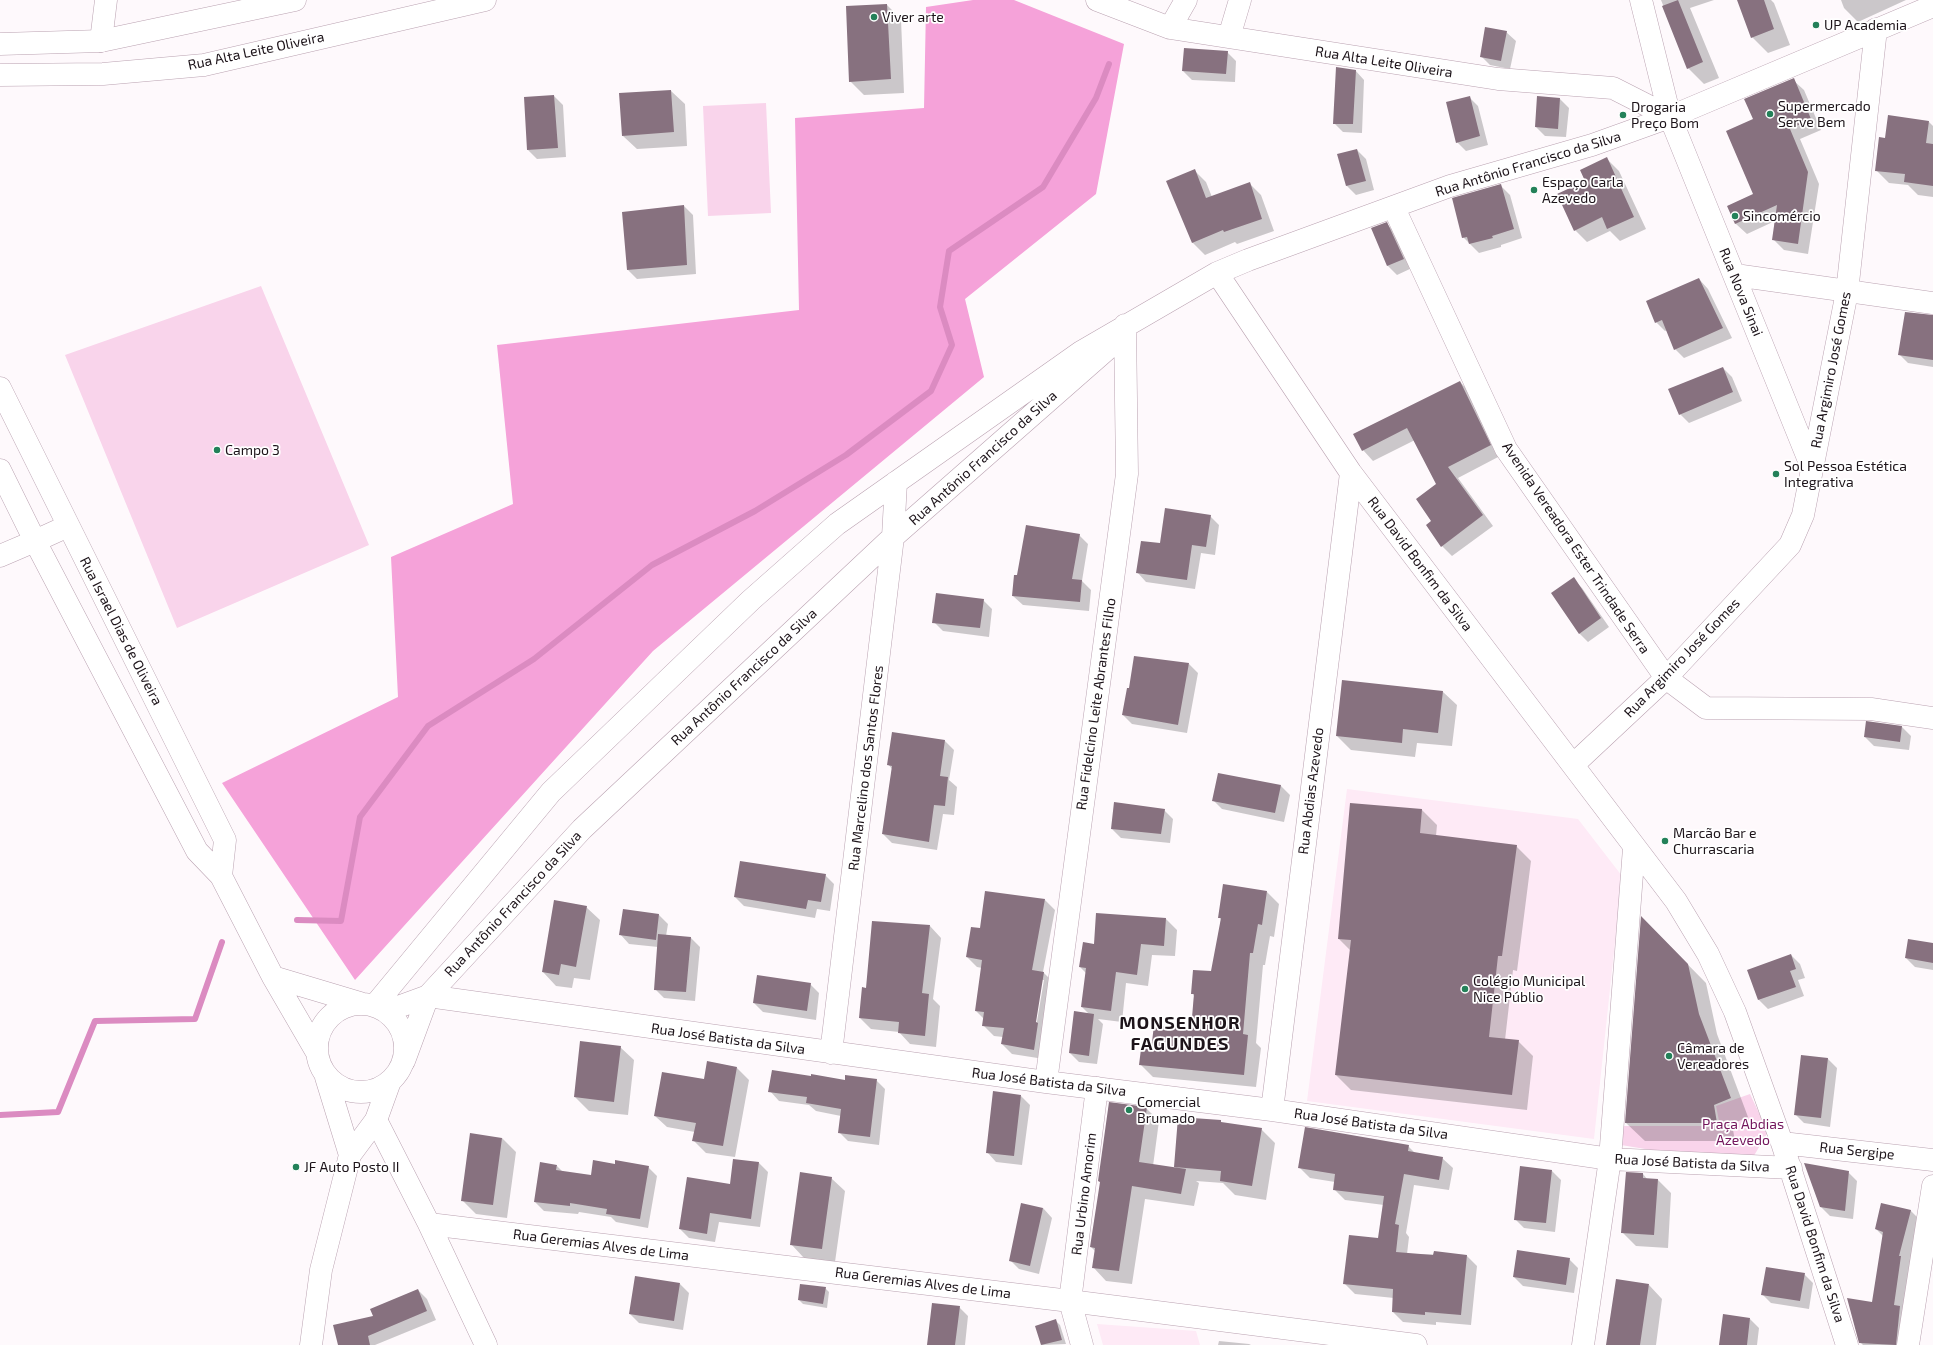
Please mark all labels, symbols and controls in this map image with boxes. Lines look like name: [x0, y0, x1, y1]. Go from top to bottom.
place label: Viver arte: [882, 9, 944, 25]
marker: Viver arte: [869, 12, 879, 22]
place label: UP Academia: [1824, 17, 1907, 33]
marker: UP Academia: [1811, 20, 1821, 30]
street label: Rua Alta Leite Oliveira: [186, 28, 326, 74]
street label: Rua Alta Leite Oliveira: [1314, 43, 1454, 81]
place label: Supermercado Serve Bem: [1778, 98, 1871, 130]
place label: Drogaria Preço Bom: [1631, 99, 1699, 132]
marker: Supermercado Serve Bem: [1765, 109, 1775, 119]
marker: Drogaria Preço Bom: [1618, 110, 1628, 120]
street label: Rua Antônio Francisco da Silva: [1433, 128, 1623, 200]
place label: Espaço Carla Azevedo: [1542, 174, 1624, 206]
marker: Espaço Carla Azevedo: [1529, 185, 1539, 195]
place label: Sincomércio: [1743, 208, 1821, 224]
marker: Sincomércio: [1730, 211, 1740, 221]
street label: Rua Nova Sinai: [1716, 245, 1766, 339]
street label: Rua Argimiro José Gomes: [1808, 290, 1854, 450]
street label: Rua Antônio Francisco da Silva: [906, 387, 1060, 529]
street label: Avenida Vereadora Ester Trindade Serra: [1499, 439, 1653, 657]
place label: Campo 3: [225, 442, 280, 458]
marker: Campo 3: [212, 445, 222, 455]
place label: Sol Pessoa Estética Integrativa: [1784, 458, 1907, 490]
marker: Sol Pessoa Estética Integrativa: [1771, 469, 1781, 479]
street label: Rua David Bonfim da Silva: [1364, 493, 1476, 635]
street label: Rua Israel Dias de Oliveira: [76, 554, 166, 708]
street label: Rua Argimiro José Gomes: [1621, 595, 1743, 721]
street label: Rua Fidelcino Leite Abrantes Filho: [1073, 597, 1119, 811]
street label: Rua Antônio Francisco da Silva: [668, 605, 820, 749]
street label: Rua Marcelino dos Santos Flores: [845, 664, 887, 872]
street label: Rua Abdias Azevedo: [1295, 727, 1327, 855]
place label: Marcão Bar e Churrascaria: [1673, 825, 1757, 858]
street label: Rua Antônio Francisco da Silva: [441, 828, 585, 980]
marker: Marcão Bar e Churrascaria: [1660, 836, 1670, 846]
place label: Colégio Municipal Nice Públio: [1473, 973, 1585, 1006]
marker: Colégio Municipal Nice Públio: [1460, 984, 1470, 994]
district label: MONSENHOR FAGUNDES: [1119, 1012, 1241, 1054]
street label: Rua José Batista da Silva: [650, 1020, 806, 1058]
place label: Câmara de Vereadores: [1677, 1040, 1749, 1072]
marker: Câmara de Vereadores: [1664, 1051, 1674, 1061]
street label: Rua José Batista da Silva: [971, 1064, 1127, 1100]
place label: Comercial Brumado: [1137, 1094, 1200, 1126]
marker: Comercial Brumado: [1124, 1105, 1134, 1115]
street label: Rua José Batista da Silva: [1293, 1105, 1449, 1143]
park label: Praça Abdias Azevedo: [1702, 1116, 1784, 1148]
street label: Rua Urbino Amorim: [1068, 1132, 1100, 1256]
street label: Rua Sergipe: [1819, 1139, 1895, 1163]
street label: Rua José Batista da Silva: [1614, 1151, 1770, 1175]
place label: JF Auto Posto II: [304, 1159, 400, 1175]
marker: JF Auto Posto II: [291, 1162, 301, 1172]
street label: Rua David Bonfim da Silva: [1782, 1163, 1848, 1325]
street label: Rua Geremias Alves de Lima: [512, 1226, 690, 1264]
street label: Rua Geremias Alves de Lima: [834, 1264, 1012, 1302]

